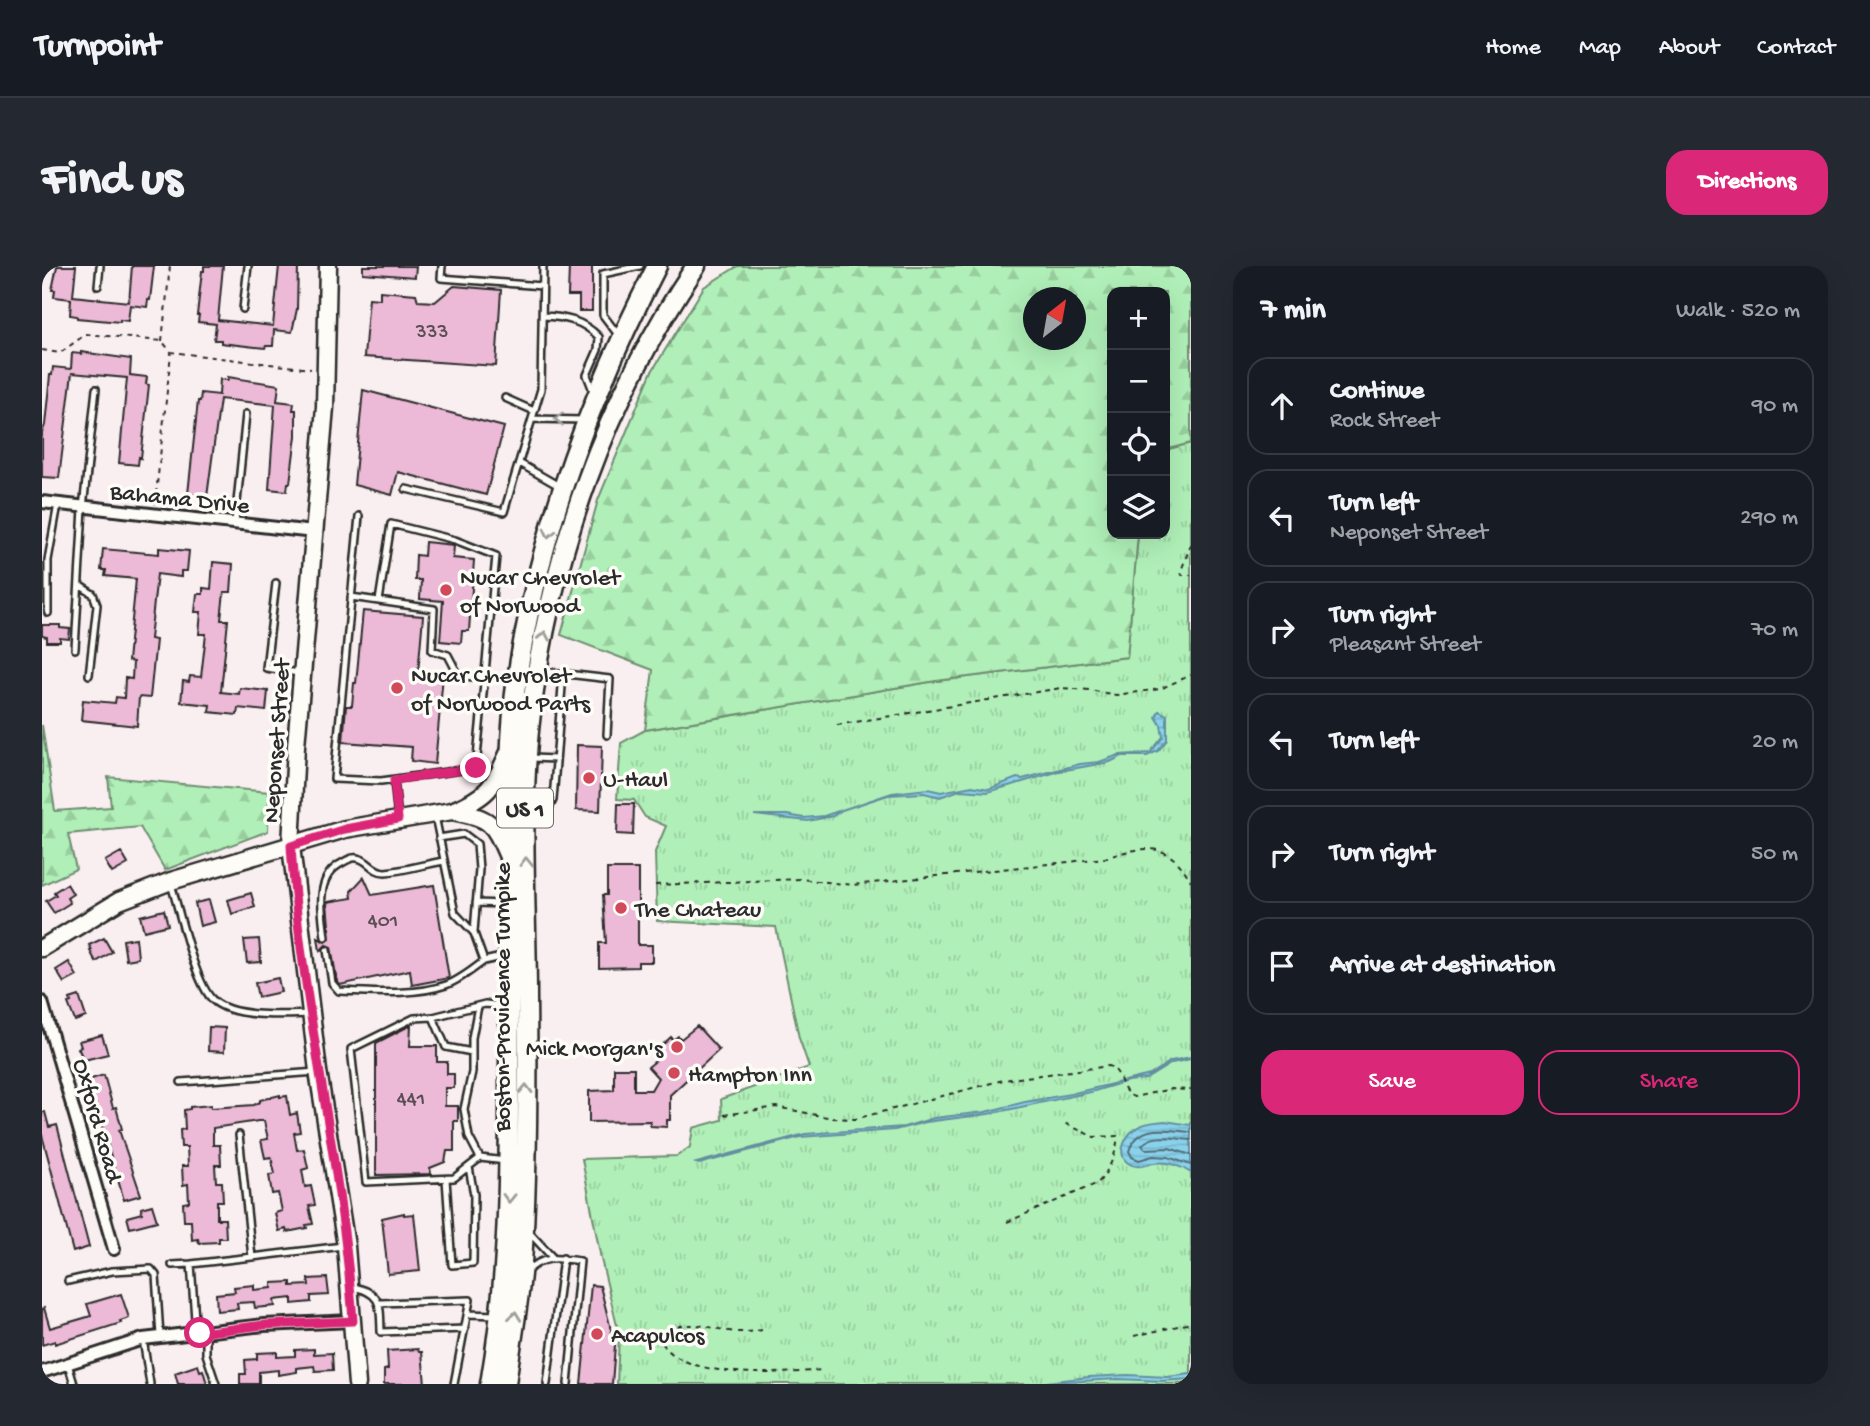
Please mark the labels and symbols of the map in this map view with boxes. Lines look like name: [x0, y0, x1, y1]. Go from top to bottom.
north arrow: [1023, 287, 1086, 350]
house number: 333: [415, 321, 448, 346]
one-way arrow: [553, 412, 564, 427]
street label: Bahama Drive: [107, 479, 251, 522]
one-way arrow: [543, 527, 557, 539]
place label: Nucar Chevrolet of Norwood: [460, 565, 622, 622]
marker: Nucar Chevrolet of Norwood: [438, 582, 454, 598]
one-way arrow: [536, 630, 551, 642]
street label: Neponset Street: [258, 656, 299, 824]
place label: Nucar Chevrolet of Norwood Parts: [411, 663, 591, 720]
marker: Nucar Chevrolet of Norwood Parts: [389, 680, 405, 696]
route end: [460, 752, 491, 783]
place label: U-Haul: [603, 767, 668, 796]
marker: U-Haul: [581, 770, 597, 786]
road number: US 1: [497, 788, 553, 828]
one-way arrow: [518, 856, 534, 867]
street label: Boston-Providence Turnpike: [490, 862, 519, 1133]
place label: The Chateau: [633, 897, 761, 926]
marker: The Chateau: [613, 900, 629, 916]
house number: 401: [368, 910, 398, 935]
place label: Mick Morgan's: [526, 1036, 664, 1065]
marker: Mick Morgan's: [669, 1039, 685, 1055]
street label: Oxford Road: [64, 1056, 128, 1188]
place label: Hampton Inn: [688, 1062, 812, 1091]
marker: Hampton Inn: [666, 1065, 682, 1081]
one-way arrow: [518, 1084, 534, 1094]
house number: 441: [397, 1088, 425, 1113]
one-way arrow: [501, 1193, 517, 1204]
one-way arrow: [507, 1310, 522, 1322]
route start: [184, 1317, 215, 1348]
place label: Acapulcos: [611, 1323, 706, 1352]
marker: Acapulcos: [589, 1326, 605, 1342]

